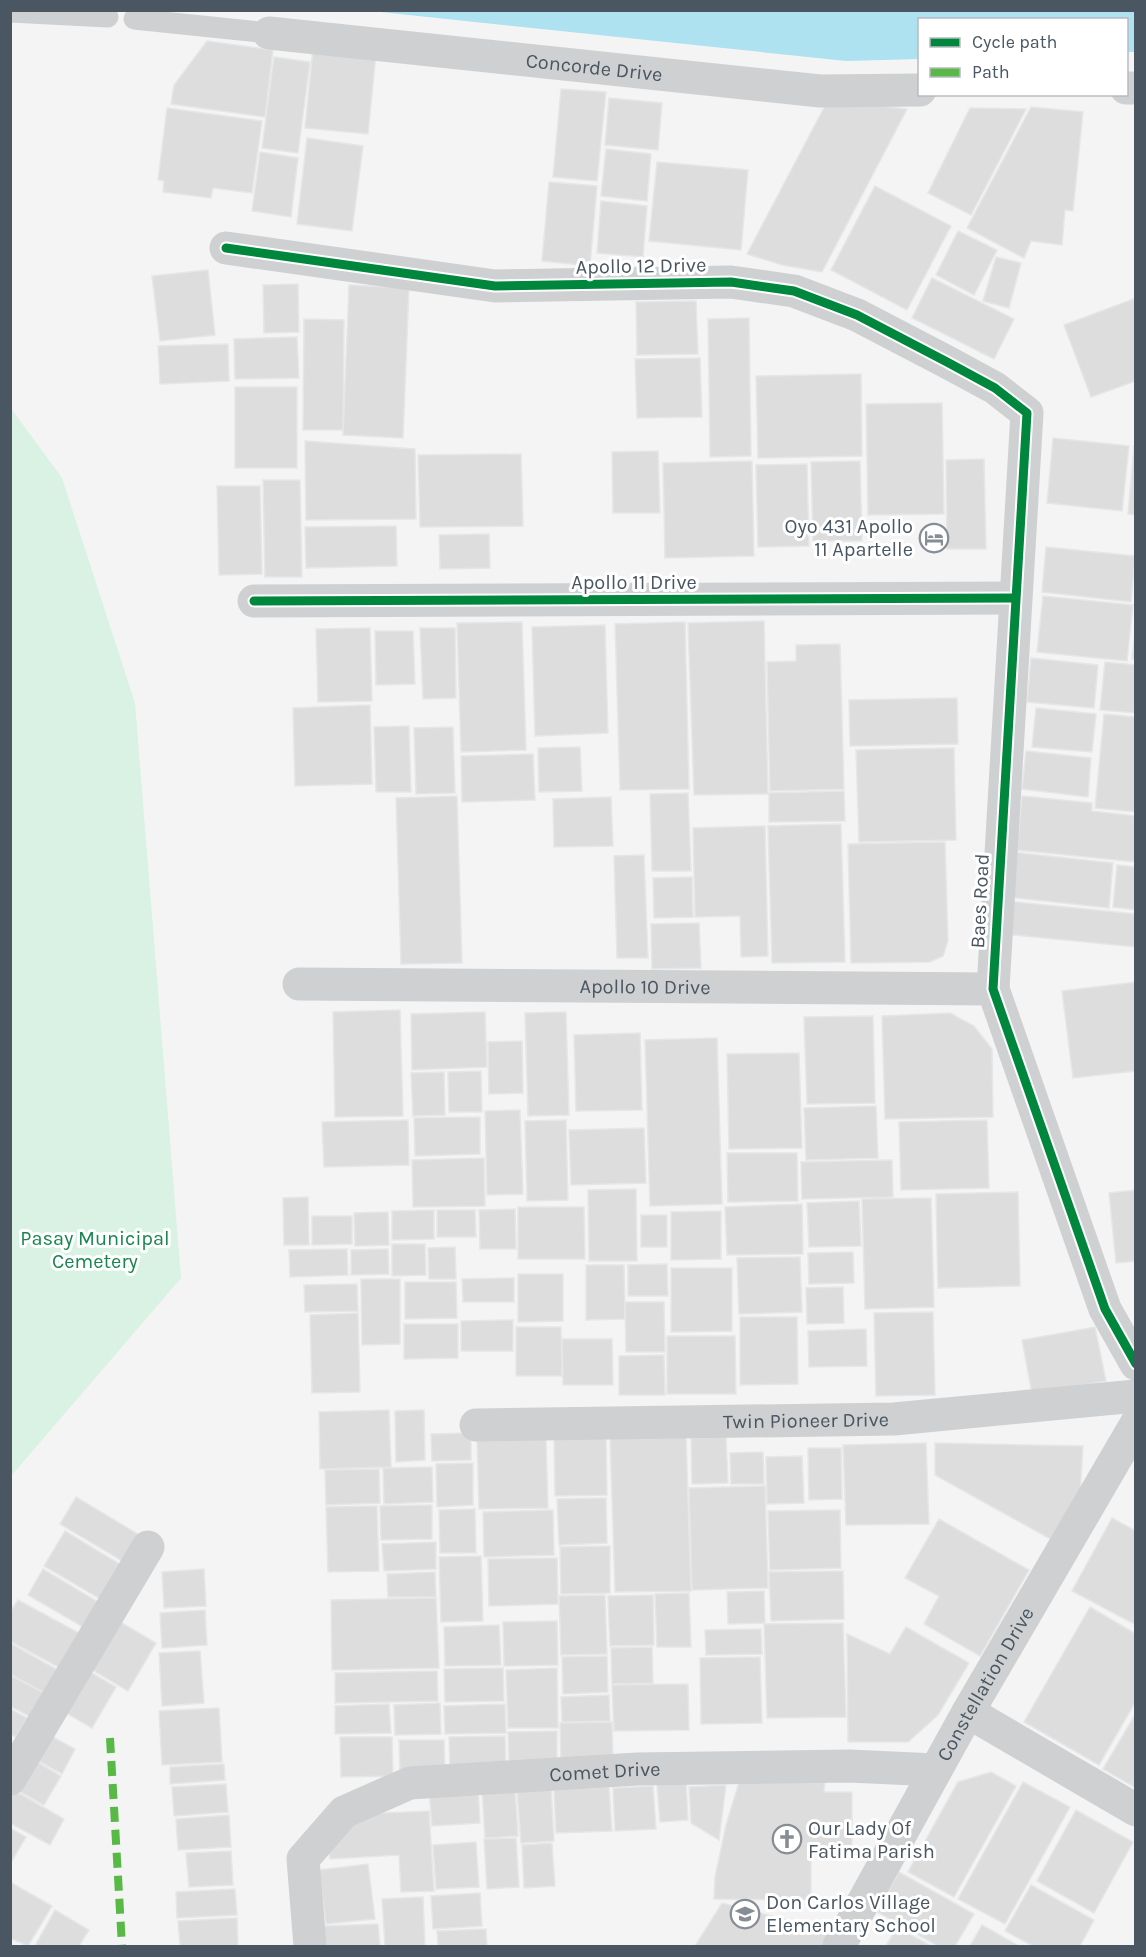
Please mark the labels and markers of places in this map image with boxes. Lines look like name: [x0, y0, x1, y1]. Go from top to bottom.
place label: Oyo 431 Apollo 11 Apartelle: [785, 515, 913, 561]
hotel icon: Oyo 431 Apollo 11 Apartelle: [918, 522, 950, 554]
place label: Our Lady Of Fatima Parish: [808, 1817, 935, 1863]
church icon: Our Lady Of Fatima Parish: [771, 1823, 803, 1855]
place label: Don Carlos Village Elementary School: [766, 1891, 936, 1937]
school or university icon: Don Carlos Village Elementary School: [729, 1898, 761, 1930]

